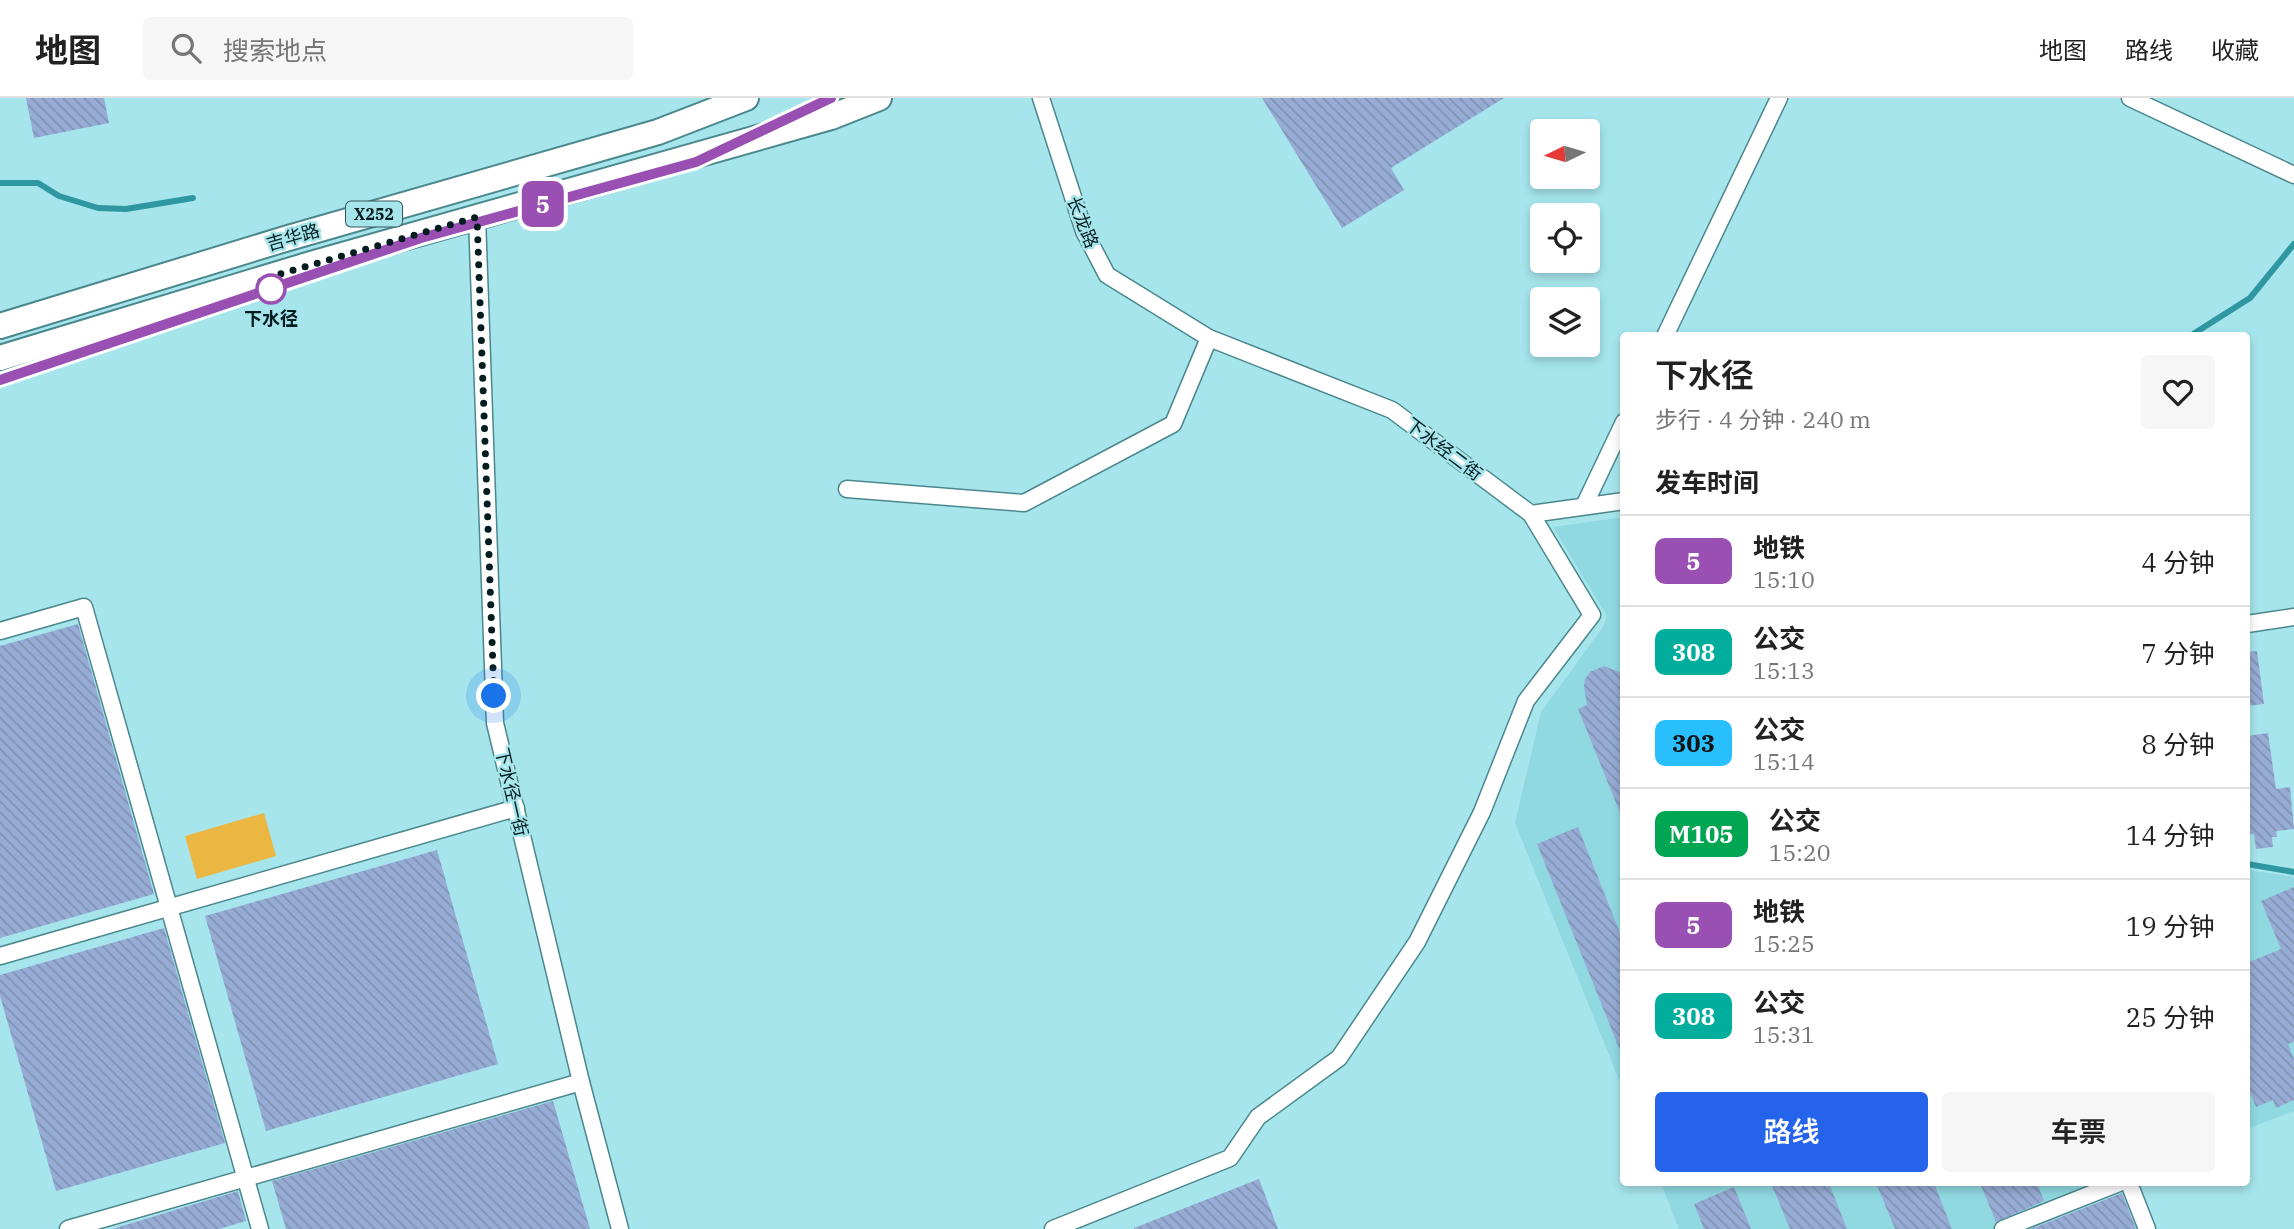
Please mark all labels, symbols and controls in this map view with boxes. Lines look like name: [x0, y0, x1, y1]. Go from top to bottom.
search box: [143, 17, 633, 80]
text: 地图: [35, 28, 101, 71]
icon: search: [167, 29, 205, 67]
text: 搜索地点: [223, 33, 327, 67]
text: 地图: [2039, 34, 2087, 66]
text: 路线: [2125, 34, 2173, 66]
text: 收藏: [2211, 34, 2259, 66]
north arrow: [1530, 119, 1600, 189]
map controls: [1530, 119, 1600, 357]
line badge: 5: [520, 181, 566, 227]
text: 5: [536, 188, 550, 220]
street label: 长龙路: [1062, 193, 1104, 251]
road number: X252: [346, 202, 402, 226]
button: locate: [1530, 203, 1600, 273]
street label: 吉华路: [264, 219, 322, 255]
marker: 下水径: [256, 274, 286, 304]
button: layers: [1530, 287, 1600, 357]
place label: 下水径: [244, 307, 298, 330]
text: 下水径: [1655, 353, 1754, 396]
button: heart: [2141, 355, 2215, 429]
text: 步行 · 4 分钟 · 240 m: [1655, 404, 1871, 434]
street label: 下水经二街: [1401, 413, 1487, 485]
text: 发车时间: [1655, 465, 1759, 499]
text: 地铁: [1753, 530, 1805, 564]
text: 5: [1686, 545, 1701, 577]
text: 4 分钟: [2141, 545, 2215, 579]
text: 15:10: [1753, 564, 1815, 594]
text: 公交: [1753, 621, 1805, 655]
text: 308: [1672, 636, 1715, 668]
text: 7 分钟: [2141, 636, 2215, 670]
text: 15:13: [1753, 655, 1815, 685]
your location: [476, 678, 511, 713]
text: 公交: [1753, 712, 1805, 746]
text: 303: [1672, 727, 1715, 759]
text: 8 分钟: [2141, 727, 2215, 761]
street label: 下水径一街: [491, 746, 533, 838]
text: 15:14: [1753, 746, 1815, 776]
text: 公交: [1769, 803, 1821, 837]
text: M105: [1669, 818, 1734, 850]
text: 14 分钟: [2126, 818, 2215, 852]
text: 15:20: [1769, 837, 1831, 867]
text: 地铁: [1753, 894, 1805, 928]
text: 5: [1686, 909, 1701, 941]
text: 19 分钟: [2126, 909, 2215, 943]
text: 15:25: [1753, 928, 1815, 958]
text: 公交: [1753, 985, 1805, 1019]
text: 308: [1672, 1000, 1715, 1032]
text: 25 分钟: [2126, 1000, 2215, 1034]
text: 15:31: [1753, 1019, 1815, 1049]
button: 路线: [1655, 1092, 1928, 1172]
button: 车票: [1942, 1092, 2215, 1172]

